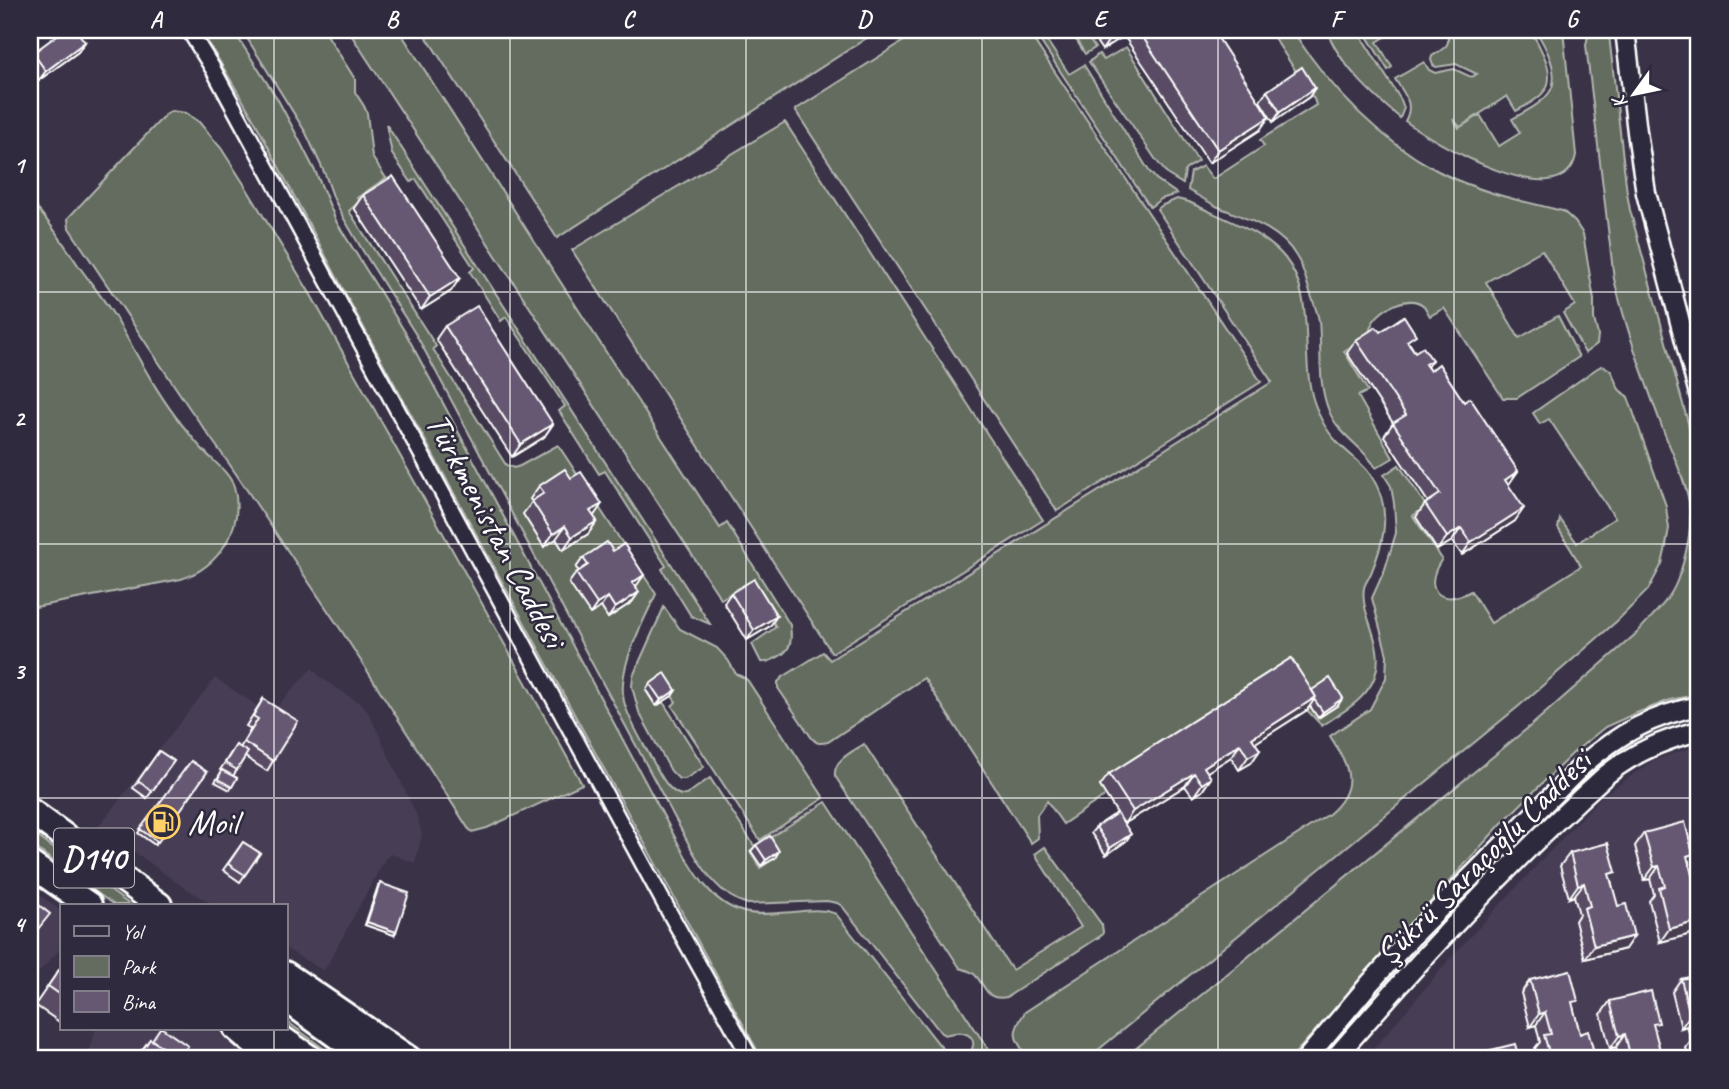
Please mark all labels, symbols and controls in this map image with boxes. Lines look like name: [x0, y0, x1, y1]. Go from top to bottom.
text: A: [150, 5, 164, 34]
text: B: [386, 5, 400, 34]
text: C: [623, 5, 637, 34]
text: D: [857, 5, 873, 34]
text: E: [1094, 5, 1110, 34]
text: F: [1331, 5, 1347, 34]
text: G: [1566, 5, 1581, 34]
north arrow: [1600, 60, 1670, 130]
text: K: [1606, 88, 1633, 113]
text: 1: [14, 151, 27, 180]
text: 2: [14, 404, 27, 433]
street label: Türkmenistan Caddesi: [415, 405, 579, 659]
text: 3: [14, 657, 27, 686]
street label: Şükrü Saraçoğlu Caddesi: [1365, 736, 1604, 975]
place label: Moil: [188, 800, 244, 845]
fuel station icon: Moil: [144, 803, 182, 841]
road number: D140: [54, 828, 134, 888]
legend: [60, 904, 287, 1030]
text: 4: [14, 910, 27, 939]
text: Yol: [122, 919, 146, 945]
text: Park: [122, 954, 157, 980]
text: Bina: [122, 989, 157, 1015]

